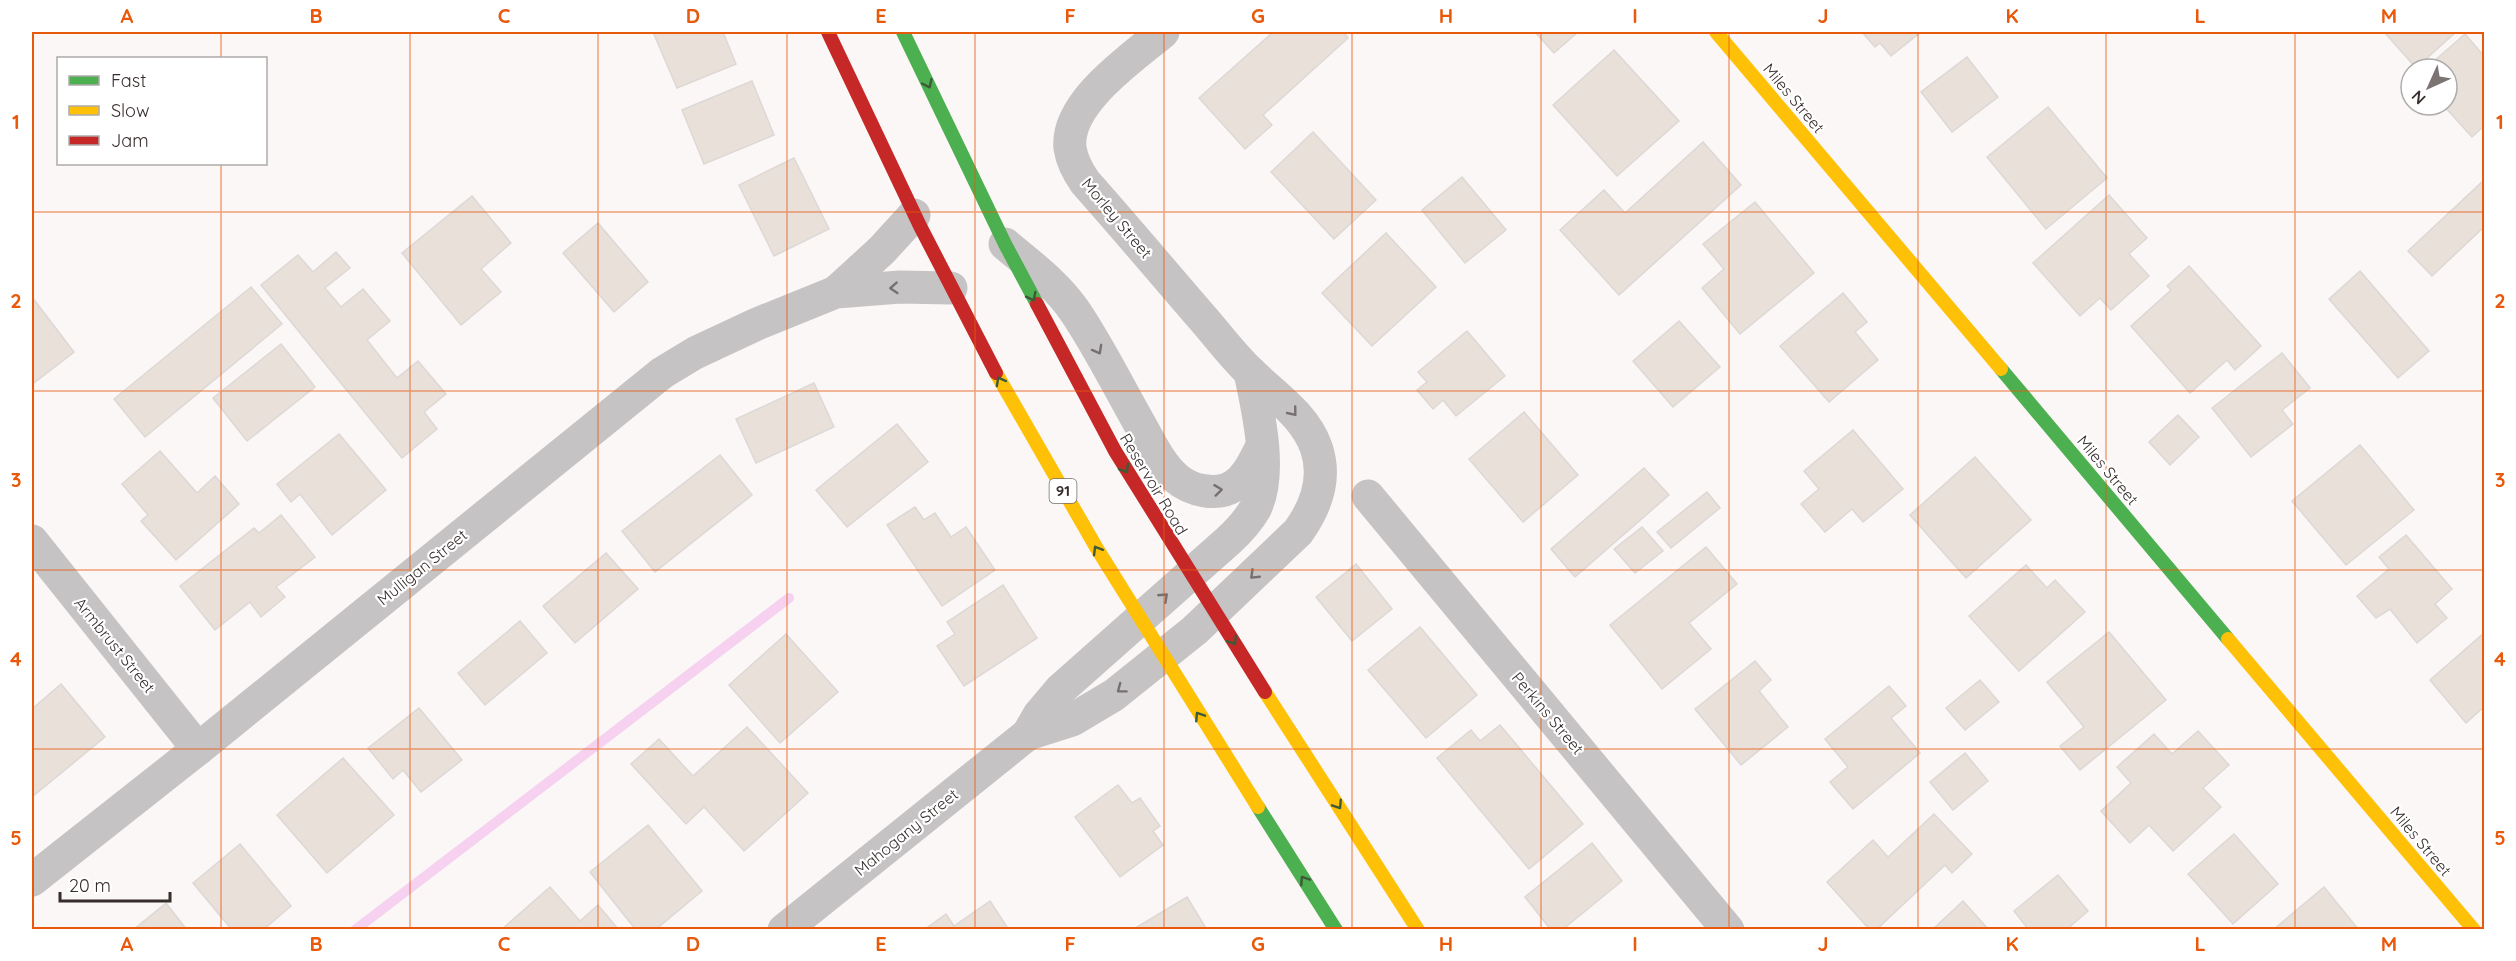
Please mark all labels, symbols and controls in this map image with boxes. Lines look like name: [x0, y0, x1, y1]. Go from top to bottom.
text: A: [121, 3, 134, 28]
text: B: [309, 3, 323, 28]
text: C: [498, 3, 511, 28]
text: D: [686, 3, 700, 28]
text: E: [875, 3, 887, 28]
text: F: [1064, 3, 1076, 28]
text: G: [1251, 3, 1265, 28]
text: H: [1439, 3, 1453, 28]
text: I: [1632, 3, 1638, 28]
text: J: [1817, 3, 1829, 28]
text: K: [2005, 3, 2019, 28]
text: L: [2194, 3, 2206, 28]
text: M: [2381, 3, 2397, 28]
legend: [57, 57, 267, 165]
north arrow: [2399, 57, 2459, 117]
street label: Miles Street: [1759, 59, 1829, 137]
text: Fast: [111, 69, 146, 92]
one-way arrow: [921, 78, 933, 89]
text: N: [2407, 86, 2430, 109]
text: Slow: [111, 99, 149, 122]
text: 1: [12, 109, 20, 134]
text: 1: [2496, 109, 2504, 134]
text: Jam: [111, 129, 149, 152]
street label: Morley Street: [1078, 174, 1156, 262]
one-way arrow: [889, 281, 898, 294]
text: 2: [10, 288, 22, 313]
text: 2: [2494, 288, 2506, 313]
one-way arrow: [1025, 291, 1036, 302]
one-way arrow: [1091, 344, 1102, 354]
one-way arrow: [996, 377, 1007, 387]
one-way arrow: [1286, 405, 1297, 416]
street label: Reservoir Road: [1116, 430, 1192, 538]
street label: Miles Street: [2073, 431, 2143, 509]
one-way arrow: [1118, 463, 1130, 473]
text: 3: [11, 467, 21, 492]
text: 3: [2495, 467, 2505, 492]
road number: 91: [1050, 479, 1076, 503]
one-way arrow: [1213, 484, 1222, 497]
street label: Mulligan Street: [373, 525, 471, 609]
one-way arrow: [1092, 546, 1104, 556]
one-way arrow: [1251, 568, 1261, 579]
street label: Armbrust Street: [70, 593, 160, 697]
one-way arrow: [1157, 593, 1168, 604]
one-way arrow: [1225, 635, 1237, 645]
text: 4: [10, 646, 22, 671]
text: 4: [2494, 646, 2506, 671]
street label: Perkins Street: [1508, 668, 1588, 758]
one-way arrow: [1117, 682, 1128, 693]
one-way arrow: [1195, 712, 1207, 722]
street label: Mahogany Street: [850, 784, 962, 880]
one-way arrow: [1331, 798, 1342, 809]
street label: Miles Street: [2386, 802, 2456, 880]
text: 5: [10, 825, 22, 850]
text: 5: [2494, 825, 2506, 850]
scale bar: [60, 865, 170, 903]
text: 20 m: [69, 874, 111, 897]
one-way arrow: [1300, 876, 1312, 886]
text: A: [121, 931, 134, 956]
text: B: [309, 931, 323, 956]
text: C: [498, 931, 511, 956]
text: D: [686, 931, 700, 956]
text: E: [875, 931, 887, 956]
text: F: [1064, 931, 1076, 956]
text: G: [1251, 931, 1265, 956]
text: H: [1439, 931, 1453, 956]
text: I: [1632, 931, 1638, 956]
text: J: [1817, 931, 1829, 956]
text: K: [2005, 931, 2019, 956]
text: L: [2194, 931, 2206, 956]
text: M: [2381, 931, 2397, 956]

